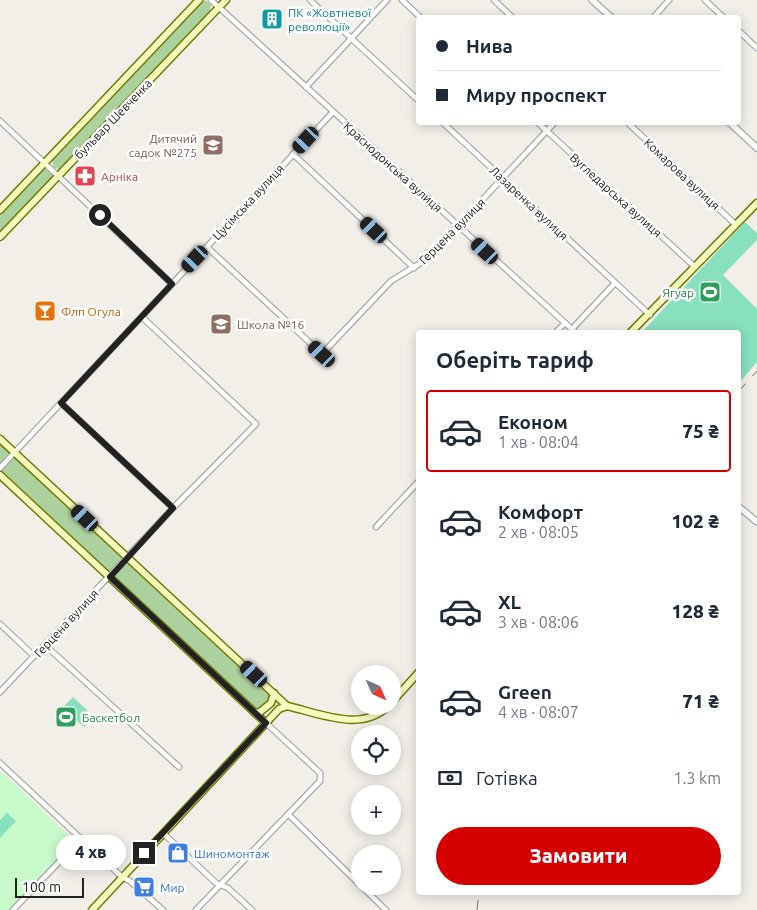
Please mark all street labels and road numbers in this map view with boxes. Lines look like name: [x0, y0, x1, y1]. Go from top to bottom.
street label: бульвар Шевченка: [72, 77, 154, 161]
street label: Краснодонська вулиця: [341, 119, 445, 215]
street label: Комарова вулиця: [642, 136, 722, 212]
street label: Вугледарська вулиця: [568, 151, 664, 239]
street label: Цусімська вулиця: [210, 162, 286, 242]
street label: Лазаренка вулиця: [487, 164, 571, 242]
street label: Герцена вулиця: [416, 195, 488, 267]
street label: Герцена вулиця: [31, 586, 101, 660]

